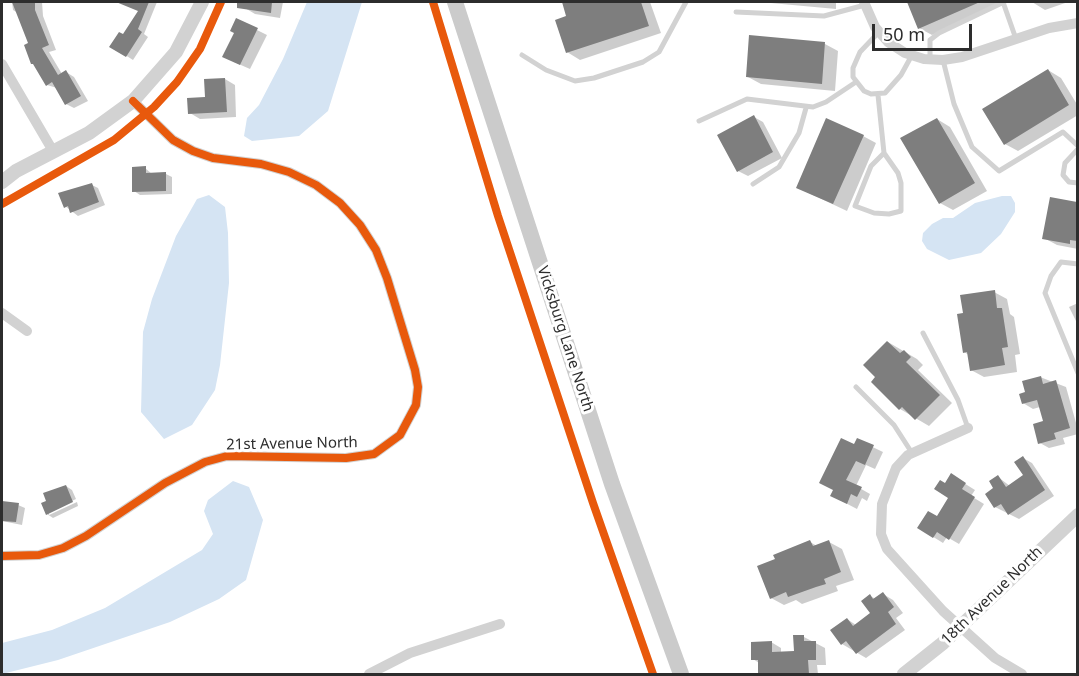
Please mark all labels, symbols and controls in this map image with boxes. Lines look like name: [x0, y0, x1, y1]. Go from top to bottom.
scale bar: [875, 12, 976, 50]
text: 50 m: [883, 22, 925, 46]
street label: Vicksburg Lane North: [533, 264, 597, 414]
street label: 21st Avenue North: [226, 434, 358, 454]
street label: 18th Avenue North: [938, 543, 1046, 649]

